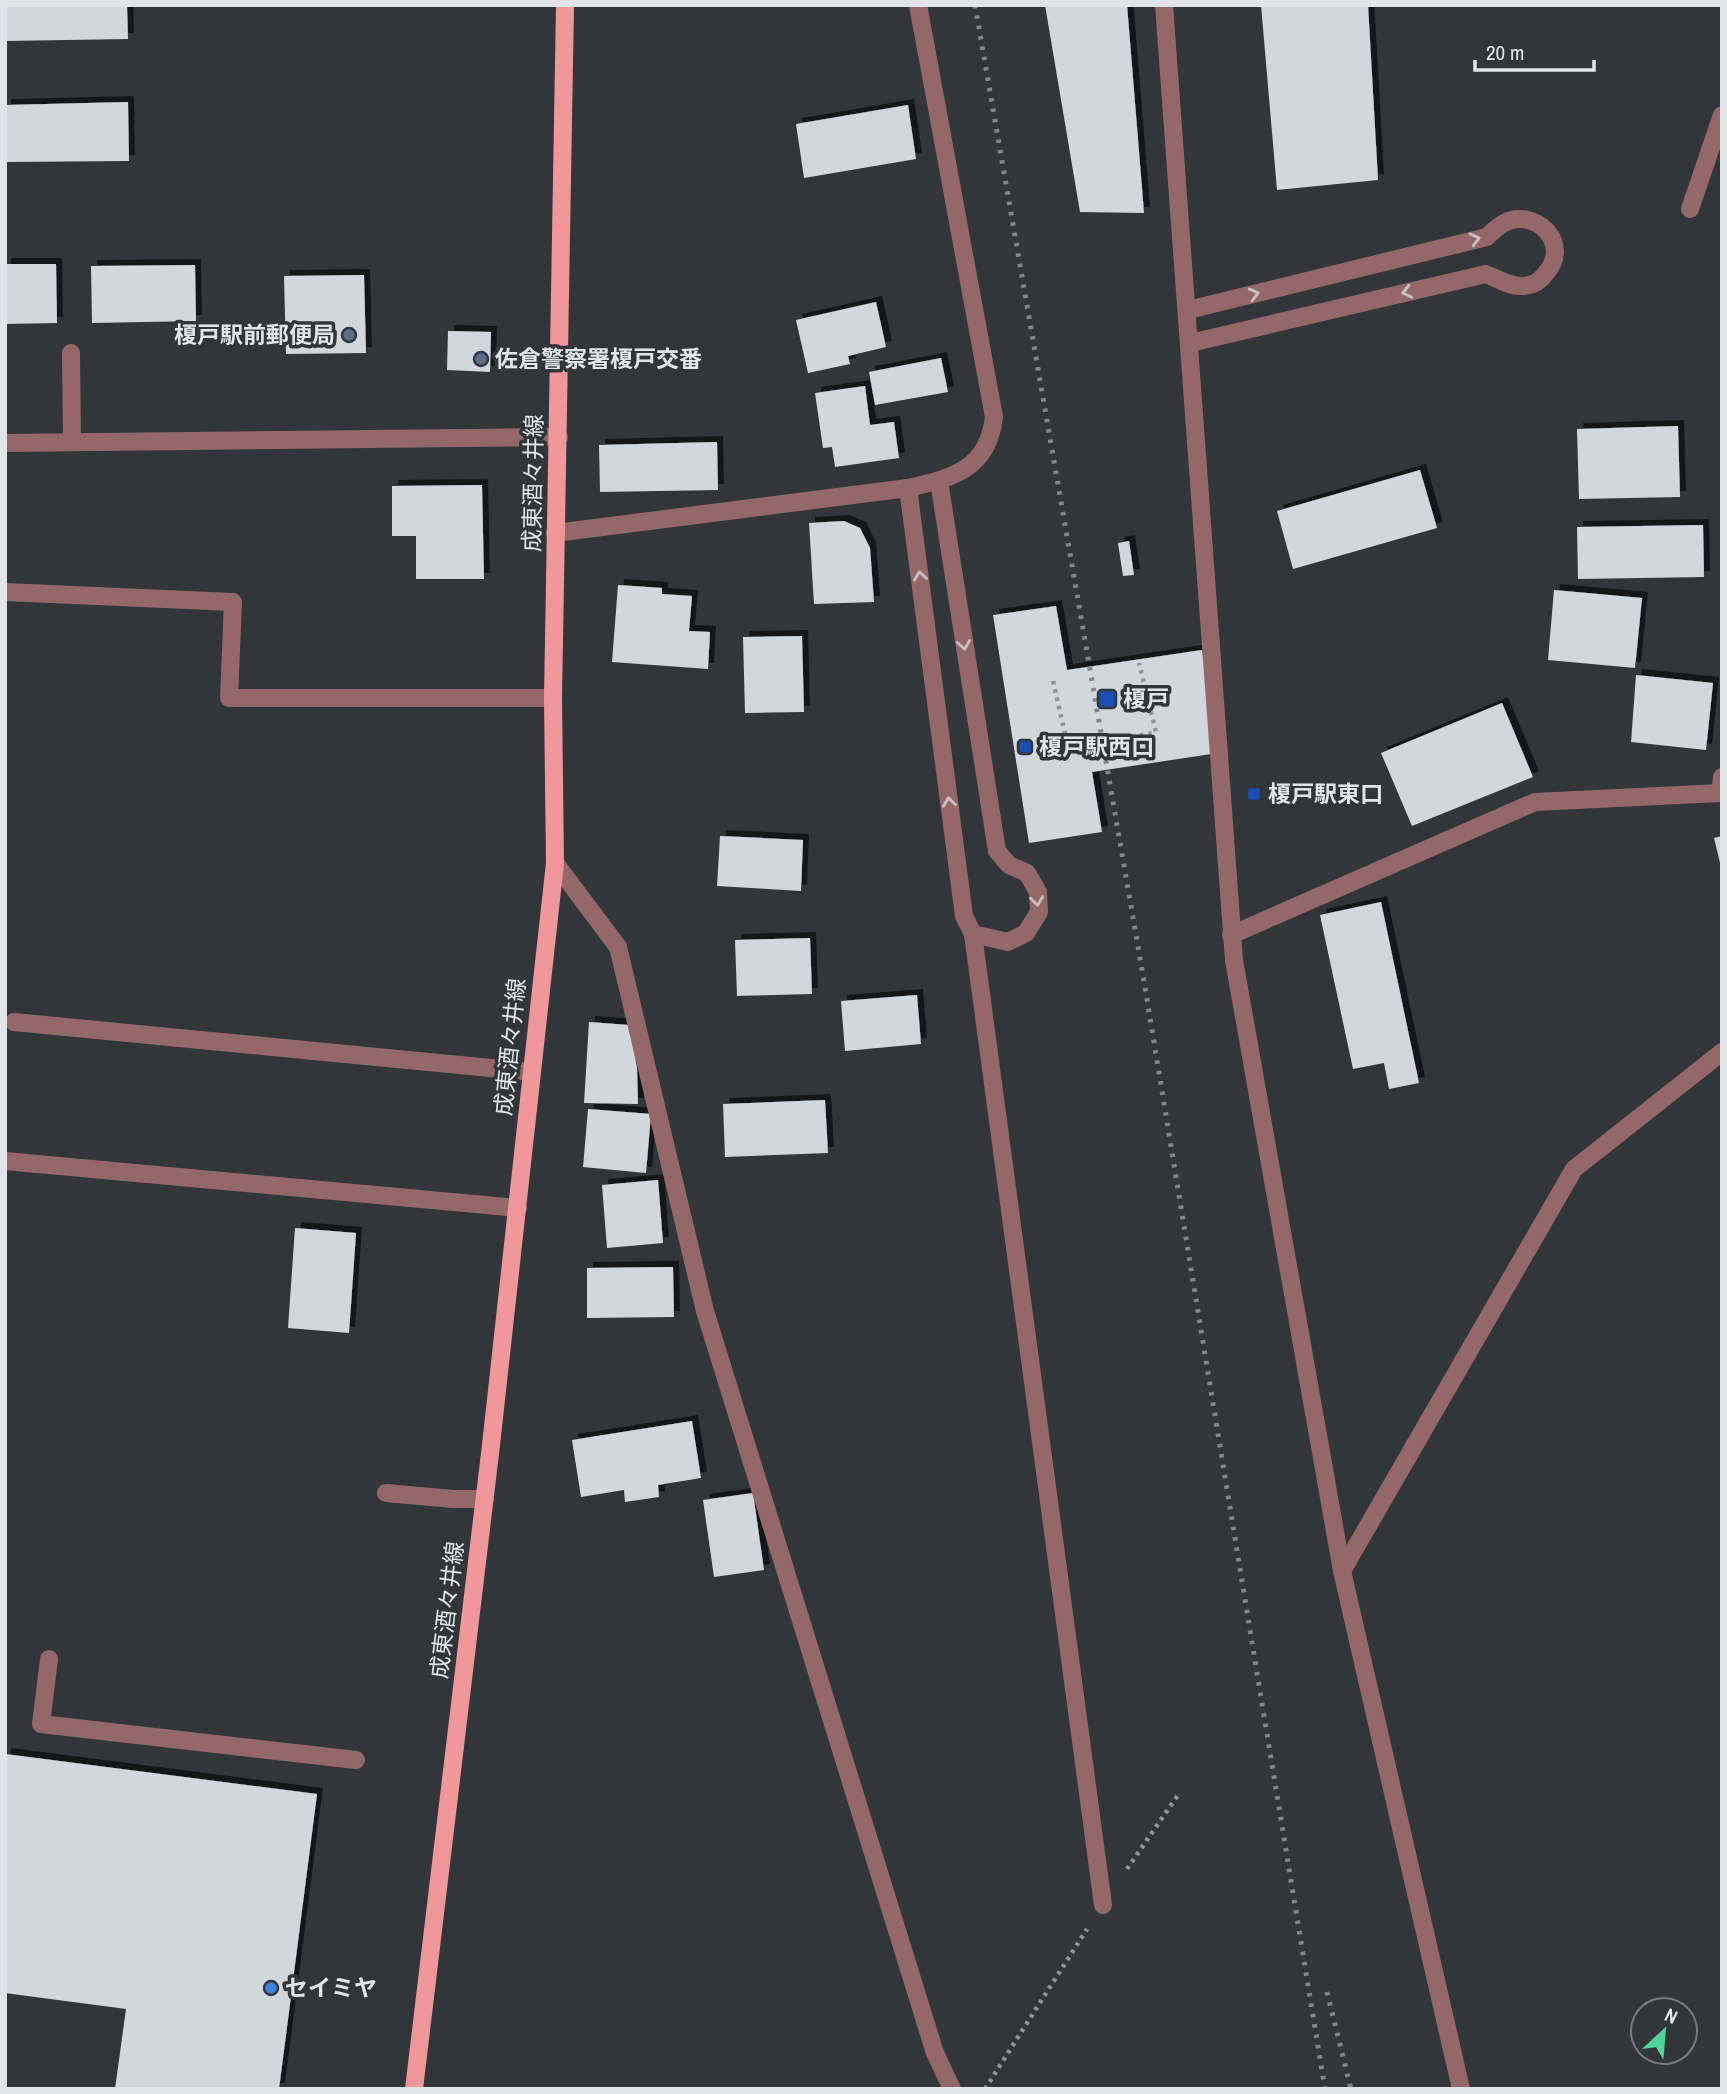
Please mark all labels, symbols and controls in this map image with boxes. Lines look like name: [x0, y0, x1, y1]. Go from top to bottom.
scale bar: [1475, 28, 1594, 72]
text: 20 m: [1486, 38, 1524, 67]
one-way arrow: [1469, 233, 1481, 247]
one-way arrow: [1401, 284, 1413, 298]
one-way arrow: [1248, 288, 1260, 302]
place label: 榎戸駅前郵便局: [174, 319, 335, 350]
marker: 榎戸駅前郵便局: [341, 327, 357, 343]
place label: 佐倉警察署榎戸交番: [495, 343, 702, 374]
marker: 佐倉警察署榎戸交番: [473, 351, 489, 367]
street label: 成東酒々井線: [516, 414, 549, 552]
one-way arrow: [913, 570, 928, 582]
one-way arrow: [956, 639, 971, 651]
place label: 榎戸: [1123, 683, 1169, 714]
marker: 榎戸: [1097, 689, 1117, 709]
place label: 榎戸駅西口: [1039, 731, 1154, 762]
marker: 榎戸駅西口: [1017, 739, 1033, 755]
place label: 榎戸駅東口: [1268, 778, 1383, 809]
marker: 榎戸駅東口: [1246, 786, 1262, 802]
one-way arrow: [942, 796, 957, 808]
one-way arrow: [1030, 895, 1045, 907]
street label: 成東酒々井線: [487, 977, 532, 1117]
street label: 成東酒々井線: [423, 1540, 470, 1680]
place label: セイミヤ: [285, 1972, 377, 2003]
marker: セイミヤ: [263, 1980, 279, 1996]
north arrow: [1629, 1996, 1699, 2066]
text: N: [1661, 2002, 1682, 2030]

